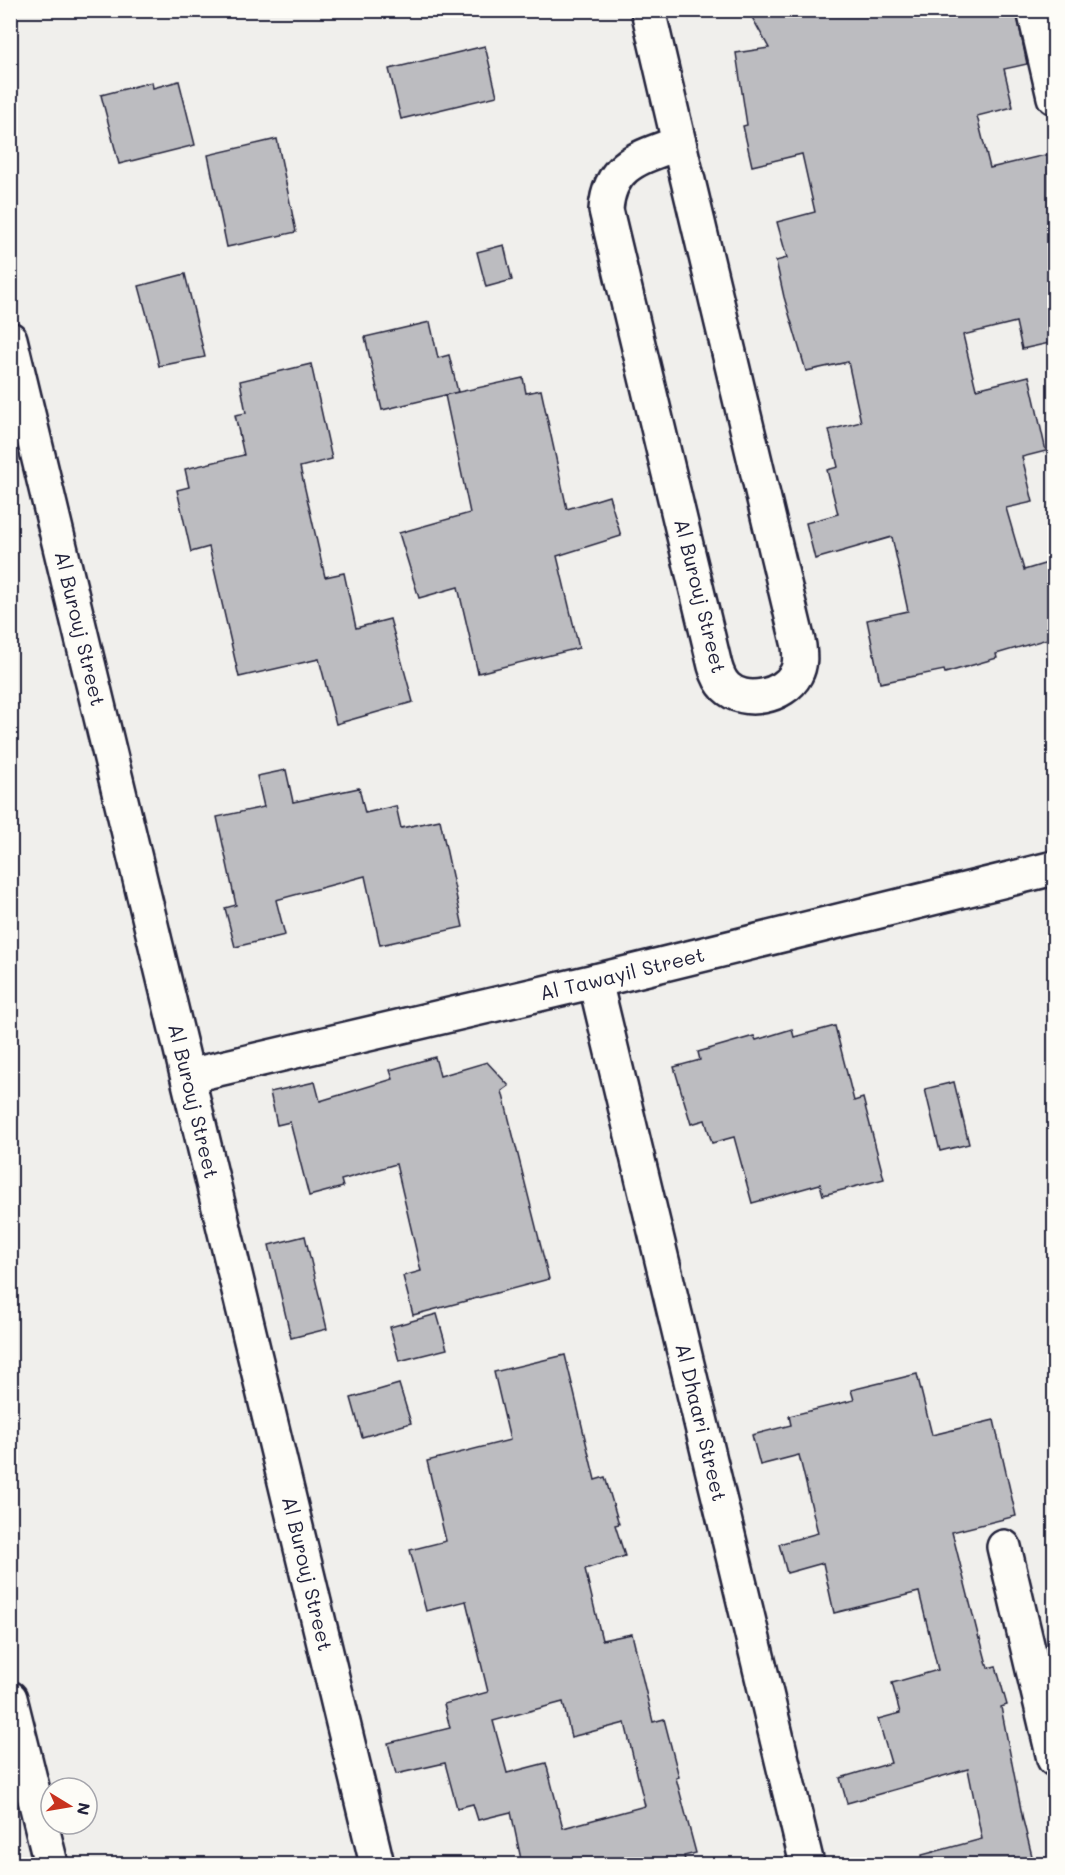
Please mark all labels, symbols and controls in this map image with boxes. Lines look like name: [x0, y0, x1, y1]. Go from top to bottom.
street label: Al Burouj Street: [669, 516, 733, 676]
street label: Al Burouj Street: [50, 548, 112, 709]
street label: Al Tawayil Street: [537, 941, 707, 1005]
street label: Al Burouj Street: [163, 1021, 226, 1181]
street label: Al Dhaari Street: [670, 1341, 733, 1504]
street label: Al Burouj Street: [277, 1493, 339, 1654]
north arrow: [39, 1776, 99, 1836]
text: N: [73, 1801, 96, 1817]

